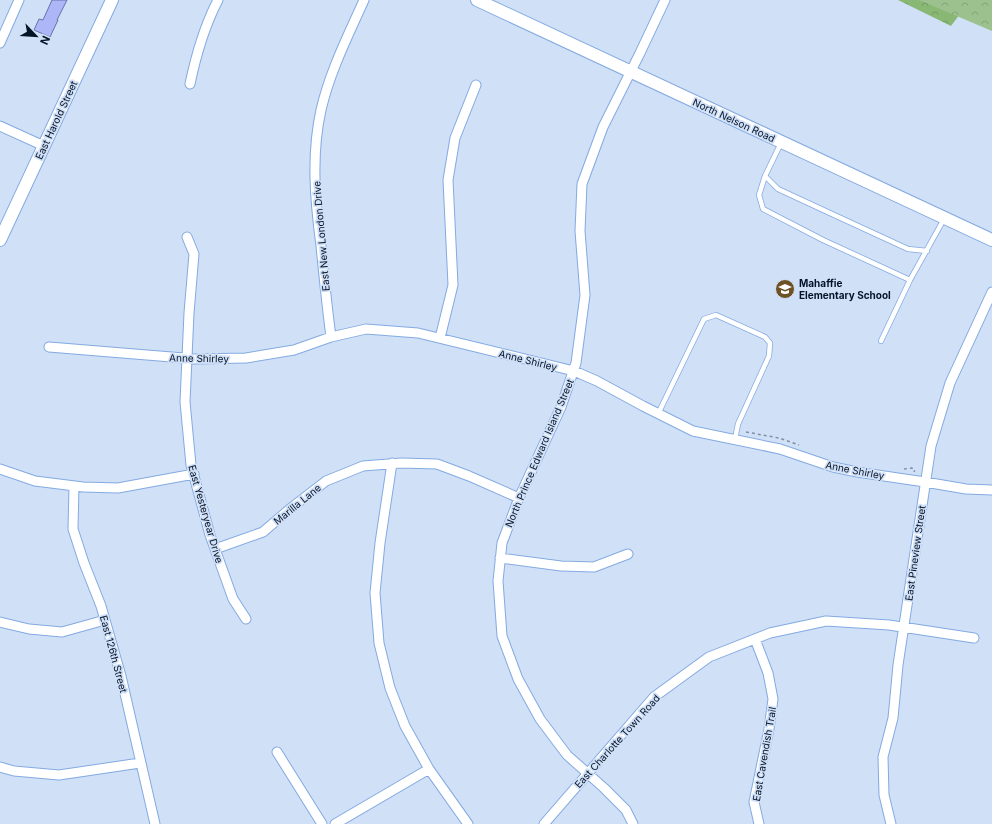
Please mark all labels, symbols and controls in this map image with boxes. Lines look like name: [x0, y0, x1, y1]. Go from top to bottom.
north arrow: [16, 16, 56, 56]
text: N: [37, 33, 53, 47]
street label: East Harold Street: [33, 78, 80, 161]
street label: North Nelson Road: [691, 96, 777, 144]
street label: East New London Drive: [310, 180, 332, 292]
place label: Mahaffie Elementary School: [799, 277, 891, 302]
school or university icon: Mahaffie Elementary School: [774, 278, 796, 300]
street label: Anne Shirley: [498, 347, 559, 373]
street label: Anne Shirley: [169, 351, 229, 365]
street label: North Prince Edward Island Street: [502, 376, 576, 529]
street label: Anne Shirley: [825, 458, 886, 482]
street label: East Yesteryear Drive: [186, 464, 226, 565]
street label: Marilla Lane: [271, 481, 323, 527]
street label: East Pineview Street: [902, 504, 928, 601]
street label: East 126th Street: [98, 614, 130, 695]
street label: East Charlotte Town Road: [572, 692, 662, 790]
street label: East Cavendish Trail: [750, 706, 778, 802]

